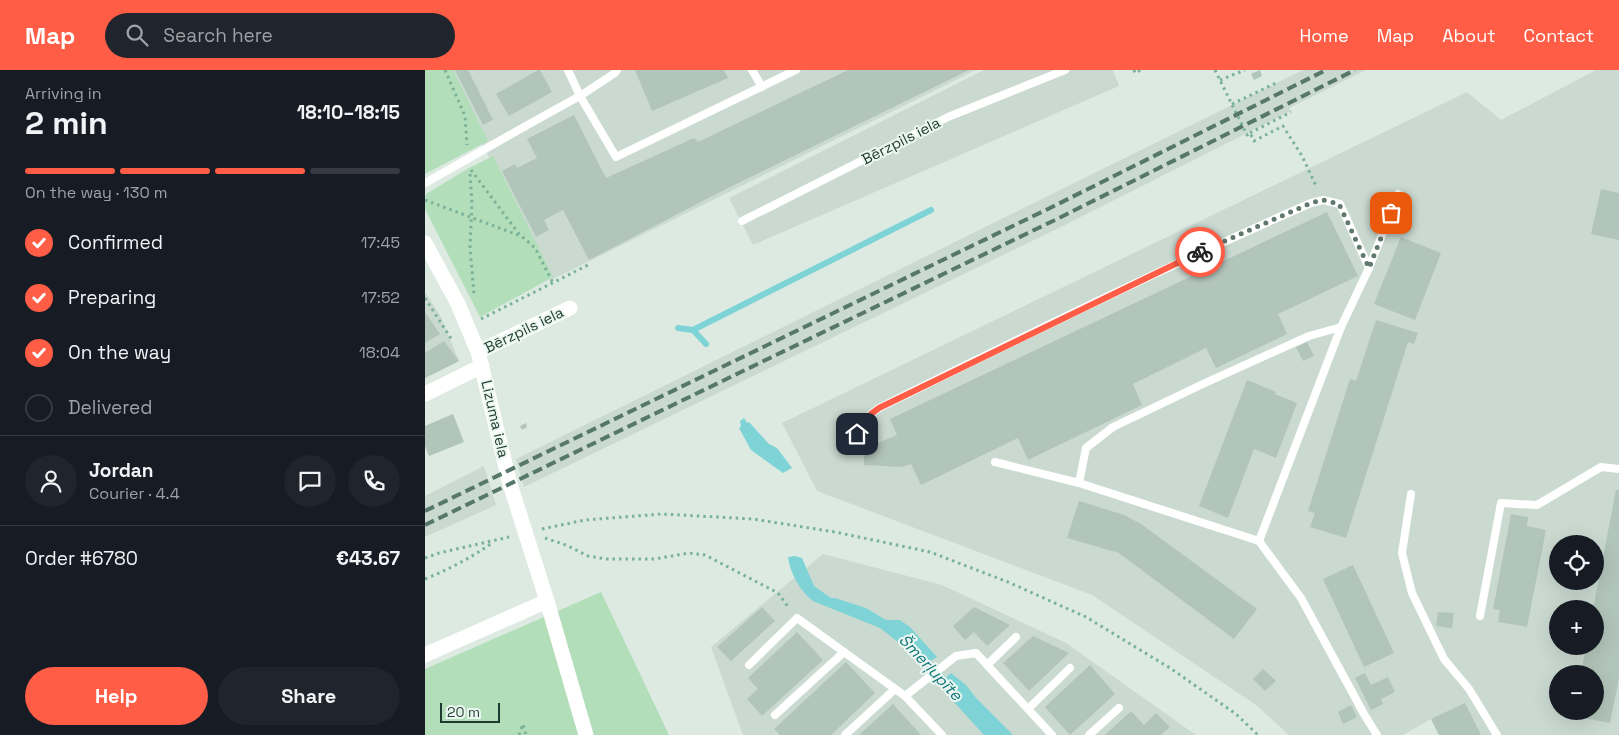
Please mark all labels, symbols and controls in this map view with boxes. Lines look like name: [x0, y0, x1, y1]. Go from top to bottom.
search box: [105, 13, 455, 58]
text: Map: [25, 20, 75, 51]
icon: search: [123, 21, 151, 49]
text: Search here: [163, 23, 273, 48]
text: Home: [1300, 24, 1349, 47]
text: Map: [1377, 24, 1414, 47]
text: About: [1442, 24, 1496, 47]
text: Contact: [1524, 24, 1594, 47]
text: Arriving in: [25, 83, 102, 104]
text: 18:10–18:15: [297, 100, 400, 125]
text: 2 min: [25, 103, 108, 143]
street label: Bērzpils iela: [858, 112, 944, 169]
text: On the way · 130 m: [25, 182, 168, 203]
pin: [1370, 192, 1412, 234]
icon: bag: [1377, 199, 1405, 227]
courier: [1175, 227, 1225, 277]
icon: check: [25, 229, 53, 257]
text: Confirmed: [68, 230, 163, 255]
text: 17:45: [361, 232, 400, 253]
icon: bike: [1186, 238, 1214, 266]
icon: check: [25, 284, 53, 312]
text: Preparing: [68, 285, 156, 310]
text: 17:52: [361, 287, 400, 308]
street label: Bērzpils iela: [481, 302, 567, 357]
icon: check: [25, 339, 53, 367]
text: On the way: [68, 340, 171, 365]
text: 18:04: [359, 342, 400, 363]
street label: Lizuma iela: [477, 378, 514, 460]
text: Delivered: [68, 395, 153, 420]
pin: [836, 413, 878, 455]
icon: home: [843, 420, 871, 448]
button: person: [25, 455, 77, 507]
button: chat: [284, 455, 336, 507]
button: phone: [348, 455, 400, 507]
text: Jordan: [89, 458, 154, 483]
text: Courier · 4.4: [89, 483, 180, 504]
map controls: [1549, 535, 1604, 720]
button: locate: [1549, 535, 1604, 590]
text: Order #6780: [25, 546, 138, 571]
text: €43.67: [336, 546, 400, 571]
button: +: [1549, 600, 1604, 655]
water label: Šmerļupīte: [894, 630, 967, 705]
button: −: [1549, 665, 1604, 720]
button: Help: [25, 667, 208, 725]
button: Share: [218, 667, 400, 725]
scale bar: [440, 700, 500, 723]
text: 20 m: [447, 703, 480, 721]

